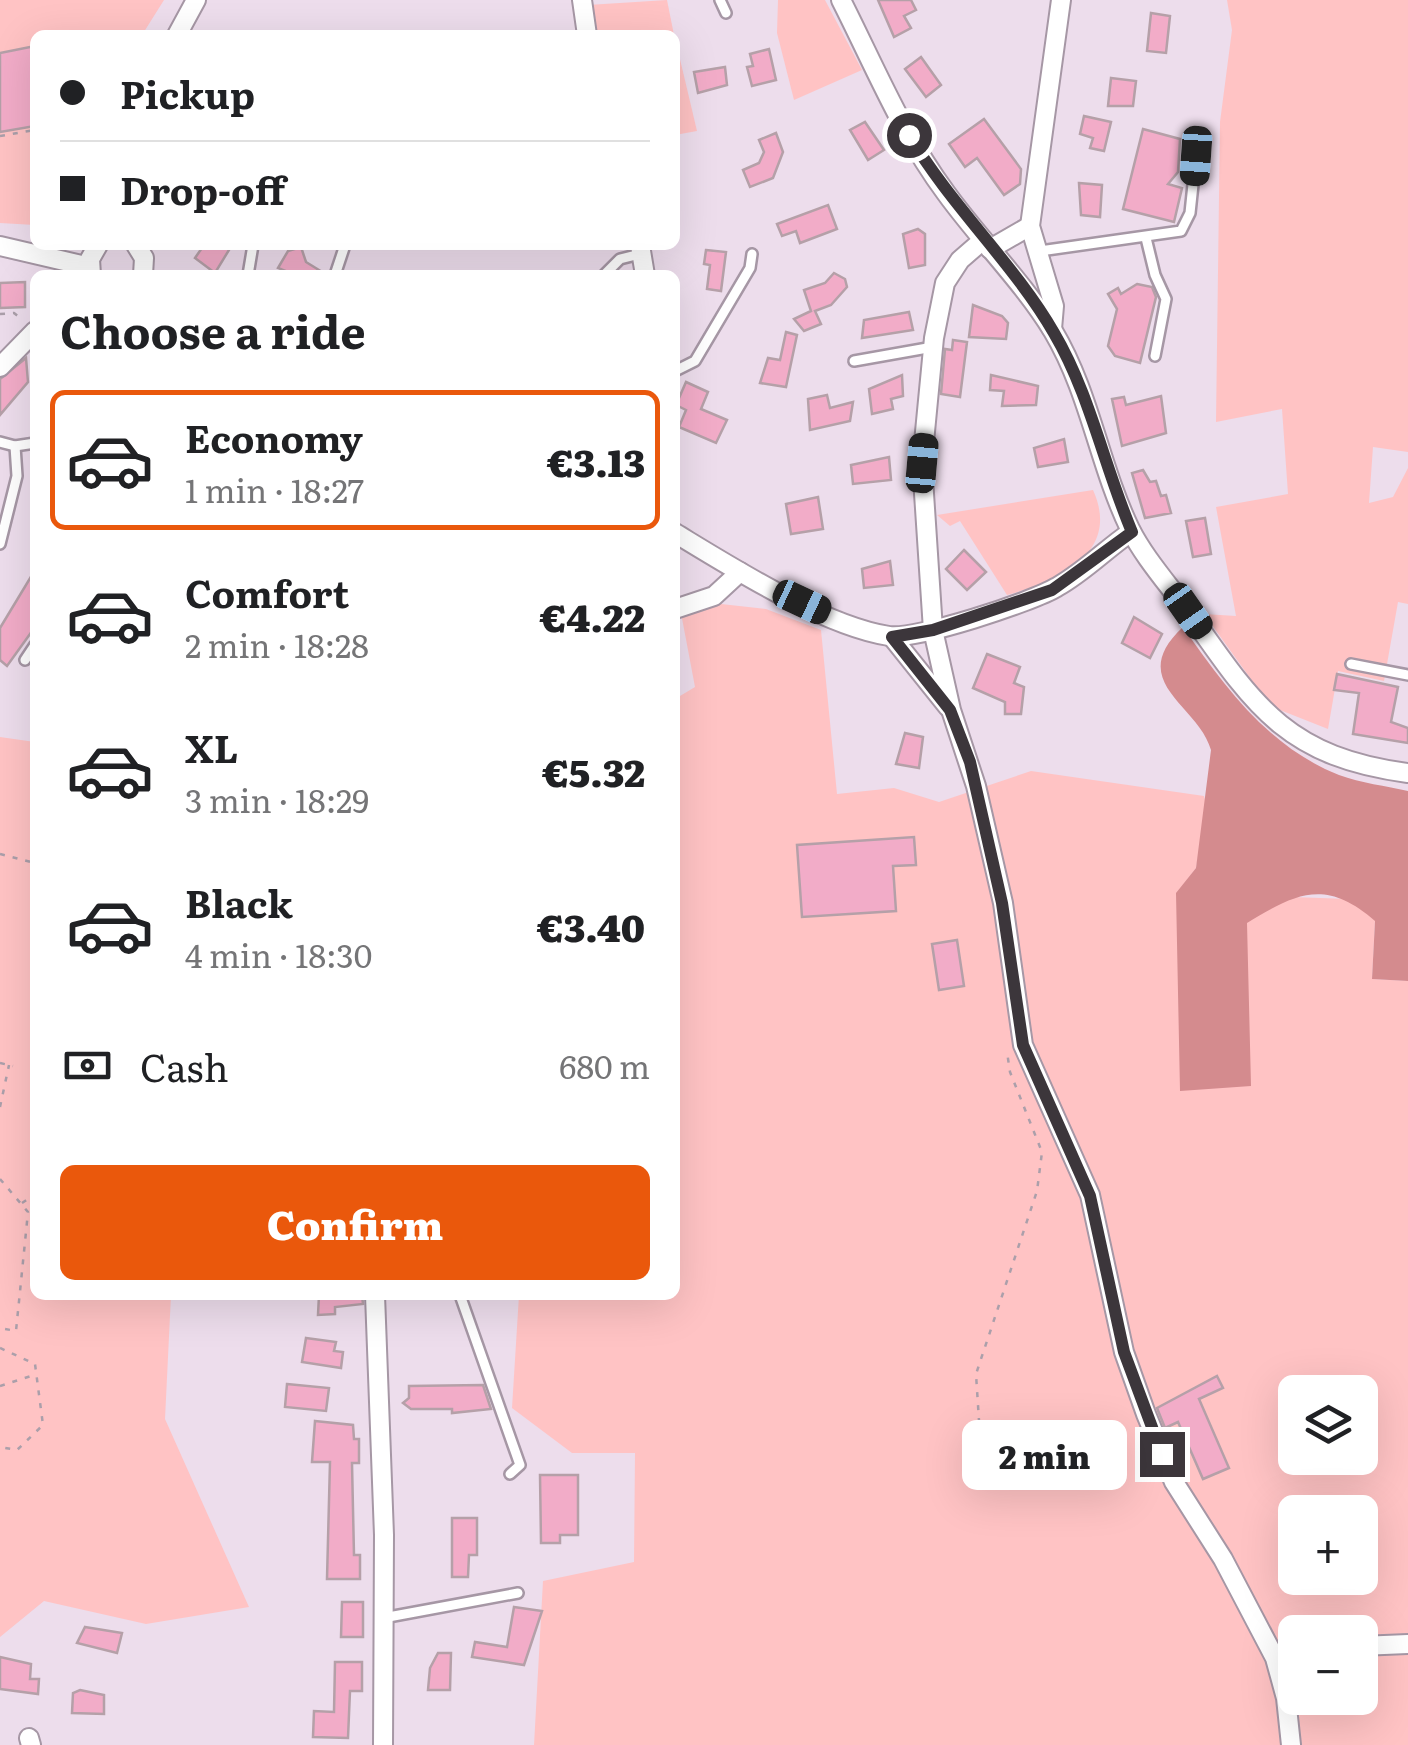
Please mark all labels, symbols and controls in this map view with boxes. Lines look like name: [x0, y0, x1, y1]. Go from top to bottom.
text: Pickup: [120, 64, 255, 121]
route start: [887, 113, 932, 158]
car: [1179, 125, 1213, 187]
text: Drop-off: [120, 160, 285, 217]
text: Choose a ride: [60, 296, 366, 363]
text: Economy: [185, 408, 363, 465]
icon: car: [65, 415, 155, 505]
text: €3.13: [547, 432, 645, 489]
car: [904, 432, 940, 494]
text: 1 min · 18:27: [185, 465, 364, 513]
text: Comfort: [185, 563, 349, 620]
icon: car: [65, 570, 155, 660]
car: [768, 576, 836, 628]
car: [1159, 578, 1217, 644]
text: €4.22: [540, 587, 645, 644]
text: 2 min · 18:28: [185, 620, 369, 668]
text: XL: [185, 718, 238, 775]
icon: car: [65, 725, 155, 815]
text: €5.32: [542, 742, 645, 799]
text: 3 min · 18:29: [185, 775, 369, 823]
text: Black: [185, 873, 293, 930]
icon: car: [65, 880, 155, 970]
text: €3.40: [537, 897, 645, 954]
text: 4 min · 18:30: [185, 930, 372, 978]
text: Cash: [140, 1037, 229, 1094]
icon: cash: [60, 1038, 115, 1093]
text: 680 m: [559, 1041, 650, 1089]
button: Confirm: [60, 1165, 650, 1280]
map controls: [1278, 1375, 1378, 1715]
button: layers: [1278, 1375, 1378, 1475]
callout: 2 min: [962, 1419, 1127, 1489]
text: 2 min: [999, 1431, 1090, 1479]
route end: [1140, 1432, 1185, 1477]
button: +: [1278, 1495, 1378, 1595]
button: −: [1278, 1615, 1378, 1715]

